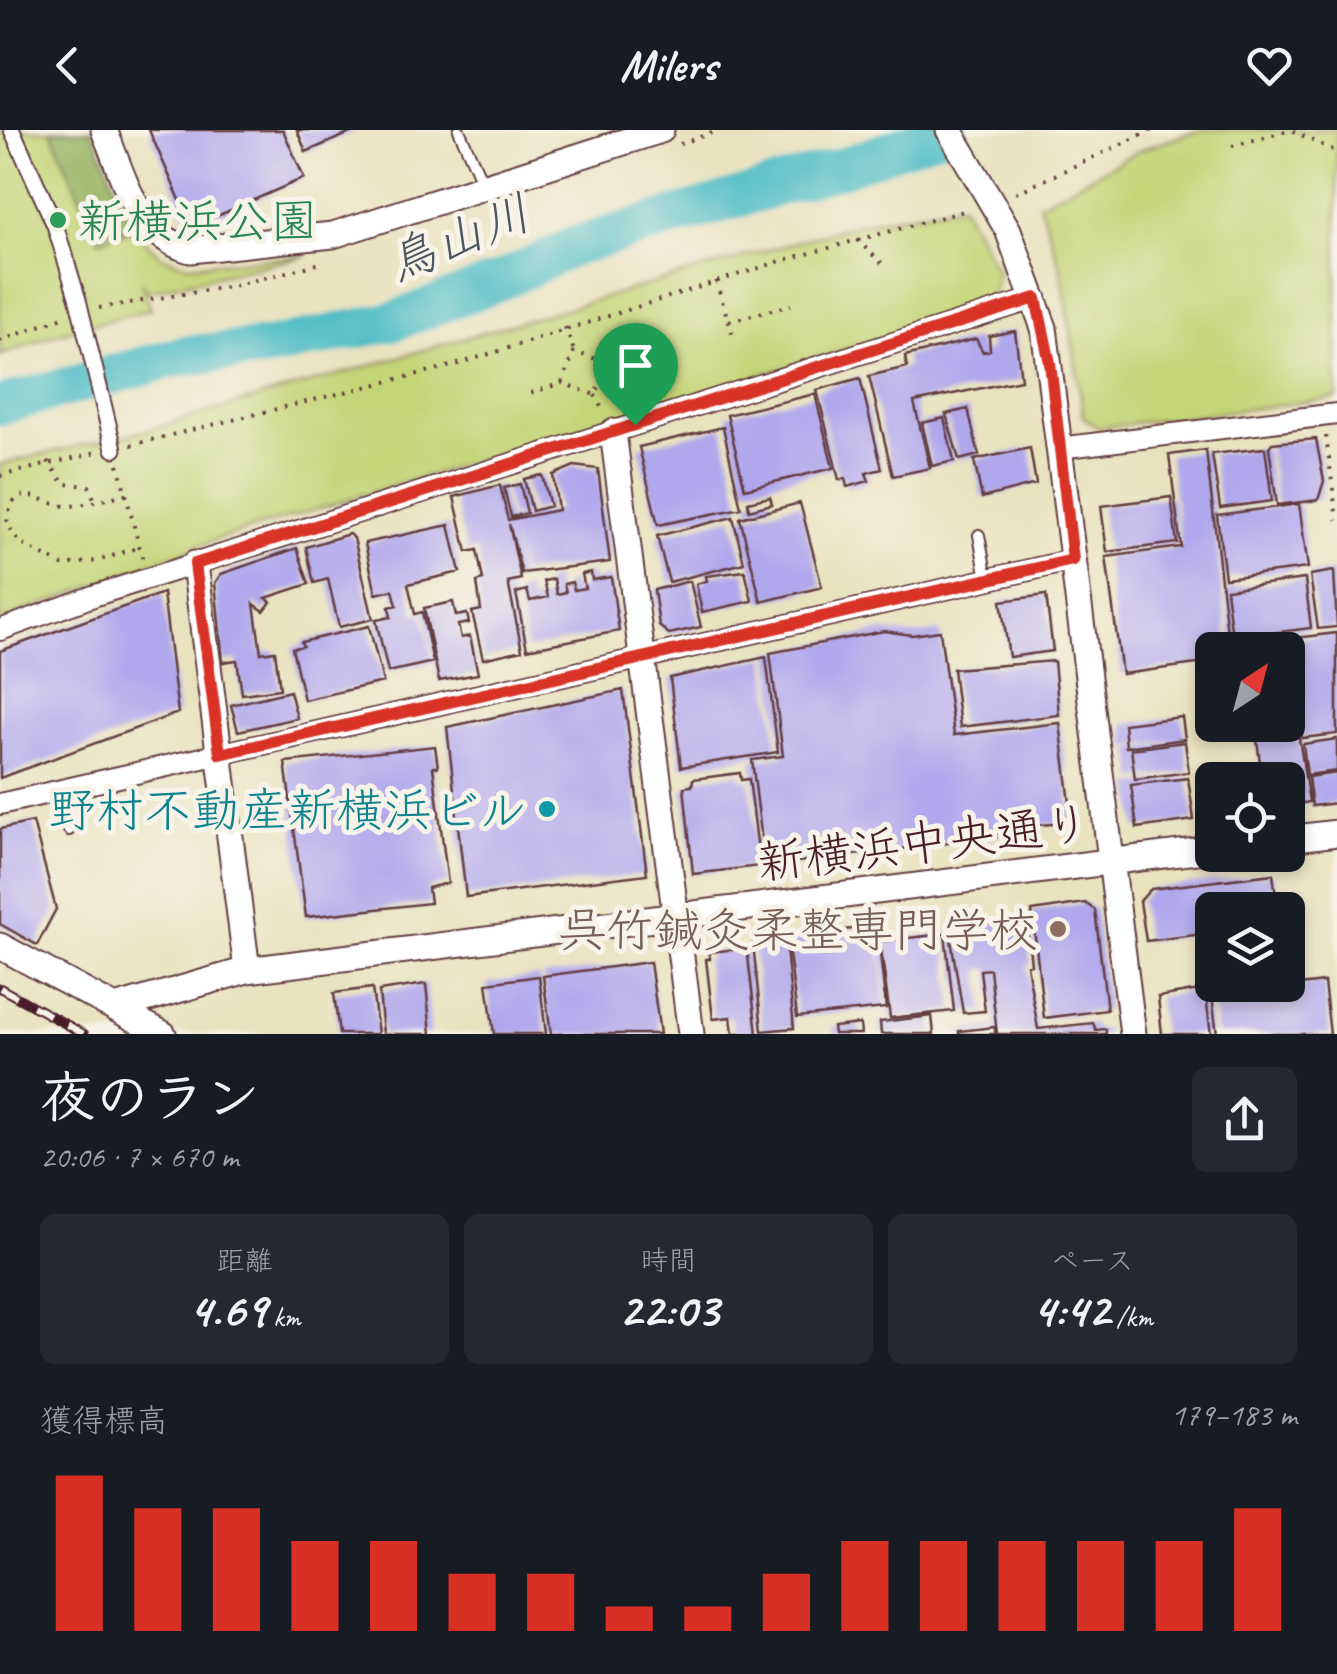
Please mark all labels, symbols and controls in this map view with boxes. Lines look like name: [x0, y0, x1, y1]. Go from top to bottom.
text: Milers: [620, 37, 717, 94]
icon: back: [40, 38, 95, 93]
icon: heart: [1242, 38, 1297, 93]
water label: 鳥山川: [377, 181, 540, 296]
place label: 新横浜公園: [78, 191, 318, 251]
marker: 新横浜公園: [47, 209, 69, 231]
pin: [593, 323, 678, 426]
icon: arrive: [608, 338, 663, 393]
north arrow: [1195, 632, 1305, 742]
map controls: [1195, 632, 1305, 1002]
button: locate: [1195, 762, 1305, 872]
place label: 野村不動産新横浜ビル: [48, 780, 527, 840]
street label: 新横浜中央通り: [754, 793, 1095, 893]
marker: 野村不動産新横浜ビル: [536, 798, 558, 820]
button: layers: [1195, 892, 1305, 1002]
place label: 呉竹鍼灸柔整専門学校: [558, 900, 1038, 960]
marker: 呉竹鍼灸柔整専門学校: [1047, 918, 1069, 940]
text: 夜のラン: [40, 1063, 260, 1133]
button: share: [1192, 1067, 1297, 1172]
text: 20:06 · 7 × 670 m: [40, 1136, 238, 1177]
text: 距離: [216, 1243, 273, 1278]
text: 時間: [640, 1243, 697, 1278]
text: ペース: [1051, 1243, 1134, 1278]
text: 4.69: [189, 1278, 266, 1341]
text: 22:03: [619, 1278, 718, 1341]
text: 4:42: [1032, 1278, 1110, 1341]
text: km: [266, 1299, 301, 1334]
text: /km: [1110, 1299, 1153, 1334]
text: 179–183 m: [1171, 1394, 1297, 1435]
text: 獲得標高: [40, 1400, 168, 1441]

